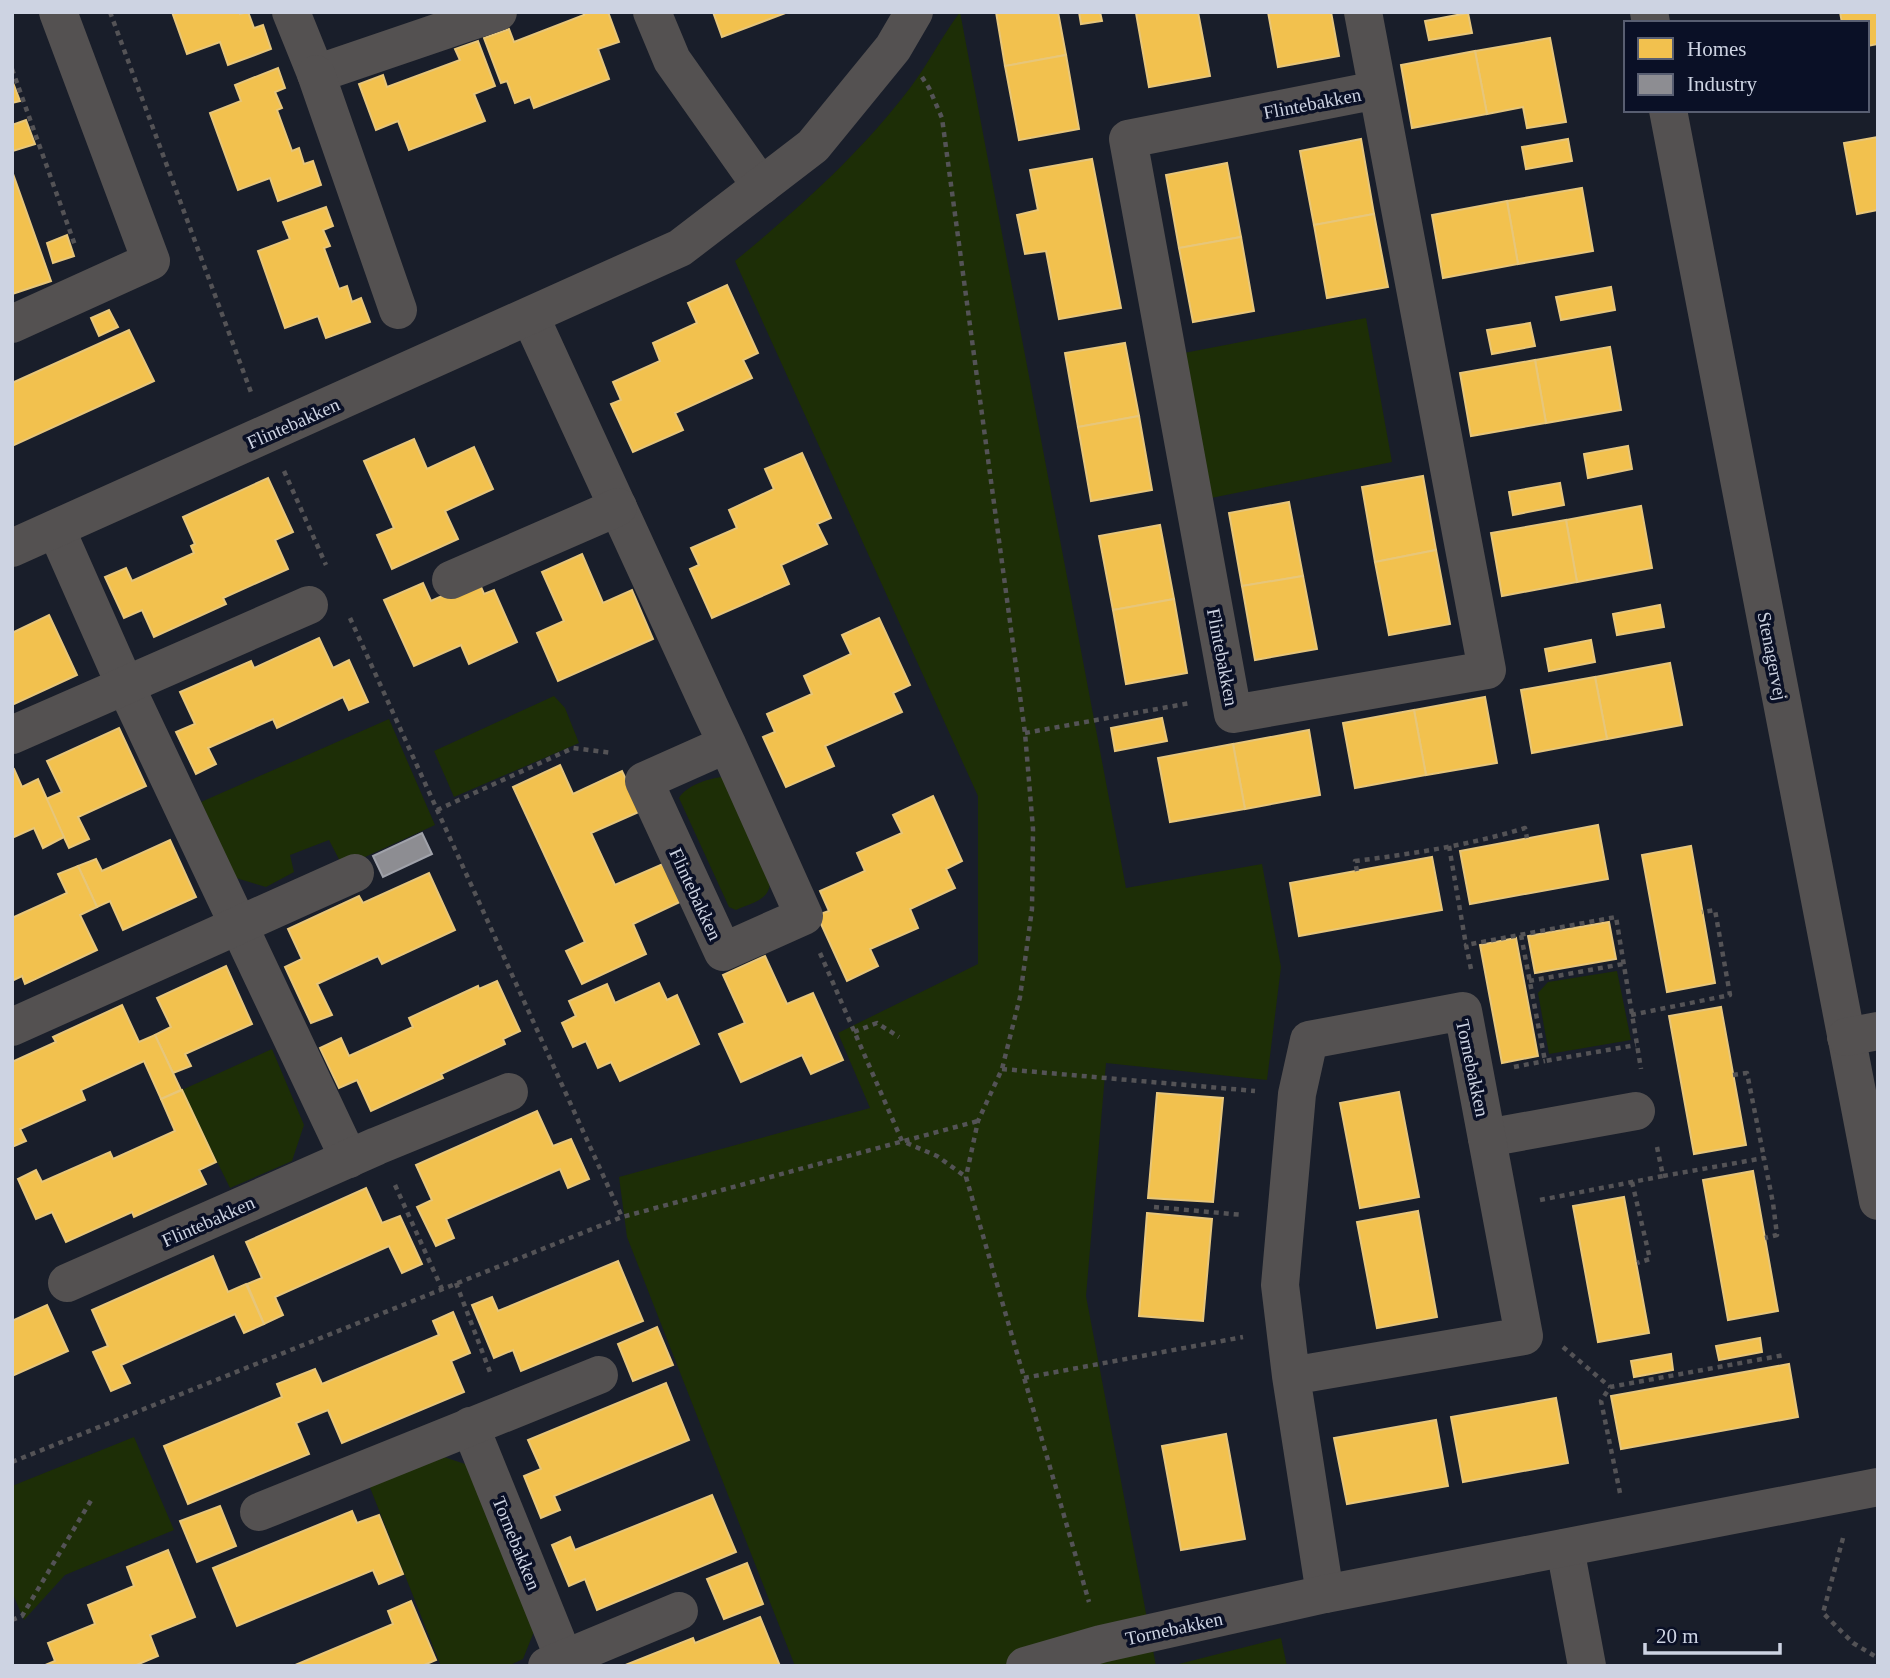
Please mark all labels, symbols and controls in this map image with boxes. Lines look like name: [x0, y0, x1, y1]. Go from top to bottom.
legend: [1624, 21, 1869, 112]
text: Homes: [1687, 37, 1747, 61]
text: Industry: [1687, 72, 1757, 96]
street label: Flintebakken: [1261, 84, 1363, 123]
street label: Flintebakken: [244, 393, 343, 453]
street label: Flintebakken: [1203, 606, 1242, 708]
street label: Stenagervej: [1754, 610, 1791, 702]
street label: Flintebakken: [665, 845, 726, 944]
street label: Tornebakken: [1452, 1018, 1493, 1119]
street label: Flintebakken: [159, 1191, 258, 1251]
street label: Tornebakken: [488, 1493, 545, 1593]
street label: Tornebakken: [1124, 1608, 1225, 1649]
scale bar: [1645, 1612, 1780, 1656]
text: 20 m: [1656, 1624, 1699, 1648]

